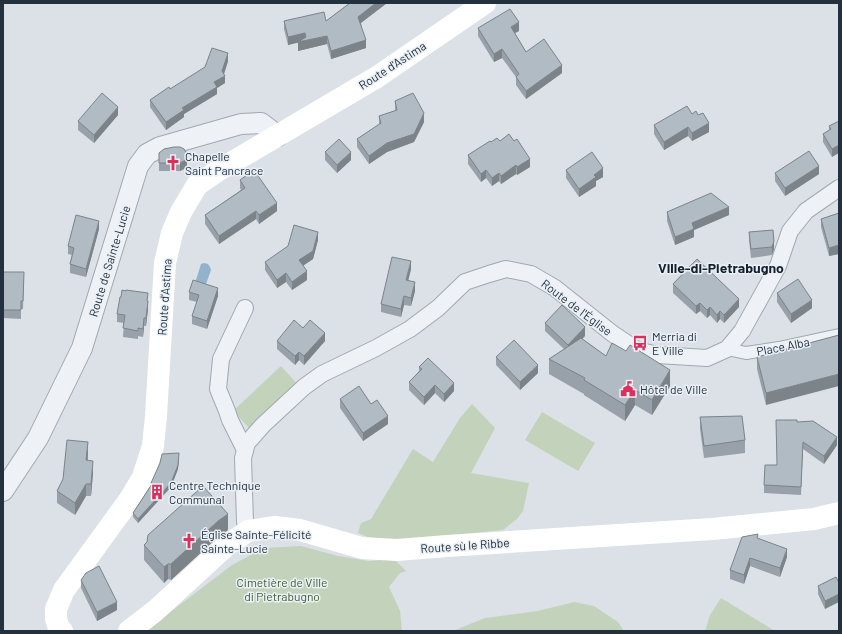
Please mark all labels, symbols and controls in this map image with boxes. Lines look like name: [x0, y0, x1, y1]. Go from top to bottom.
street label: Route d'Astima: [356, 38, 428, 92]
place label: Chapelle Saint Pancrace: [185, 149, 263, 177]
church icon: Chapelle Saint Pancrace: [164, 154, 182, 172]
street label: Route de Sainte-Lucie: [85, 204, 133, 318]
street label: Route d'Astima: [154, 258, 174, 336]
district label: Ville-di-Pietrabugno: [658, 259, 784, 276]
street label: Route de l'Église: [539, 276, 615, 338]
place label: Merria di E Ville: [652, 329, 697, 357]
bus stop icon: Merria di E Ville: [631, 334, 649, 352]
street label: Place Alba: [755, 334, 811, 358]
public building icon: Hôtel de Ville: [619, 380, 637, 398]
place label: Hôtel de Ville: [640, 382, 707, 396]
place label: Centre Technique Communal: [169, 478, 261, 506]
building icon: Centre Technique Communal: [148, 483, 166, 501]
place label: Église Sainte-Félicité Sainte-Lucie: [201, 527, 311, 555]
church icon: Église Sainte-Félicité Sainte-Lucie: [180, 532, 198, 550]
street label: Route sù le Ribbe: [420, 535, 510, 555]
park label: Cimetière de Ville di Pietrabugno: [237, 575, 327, 603]

